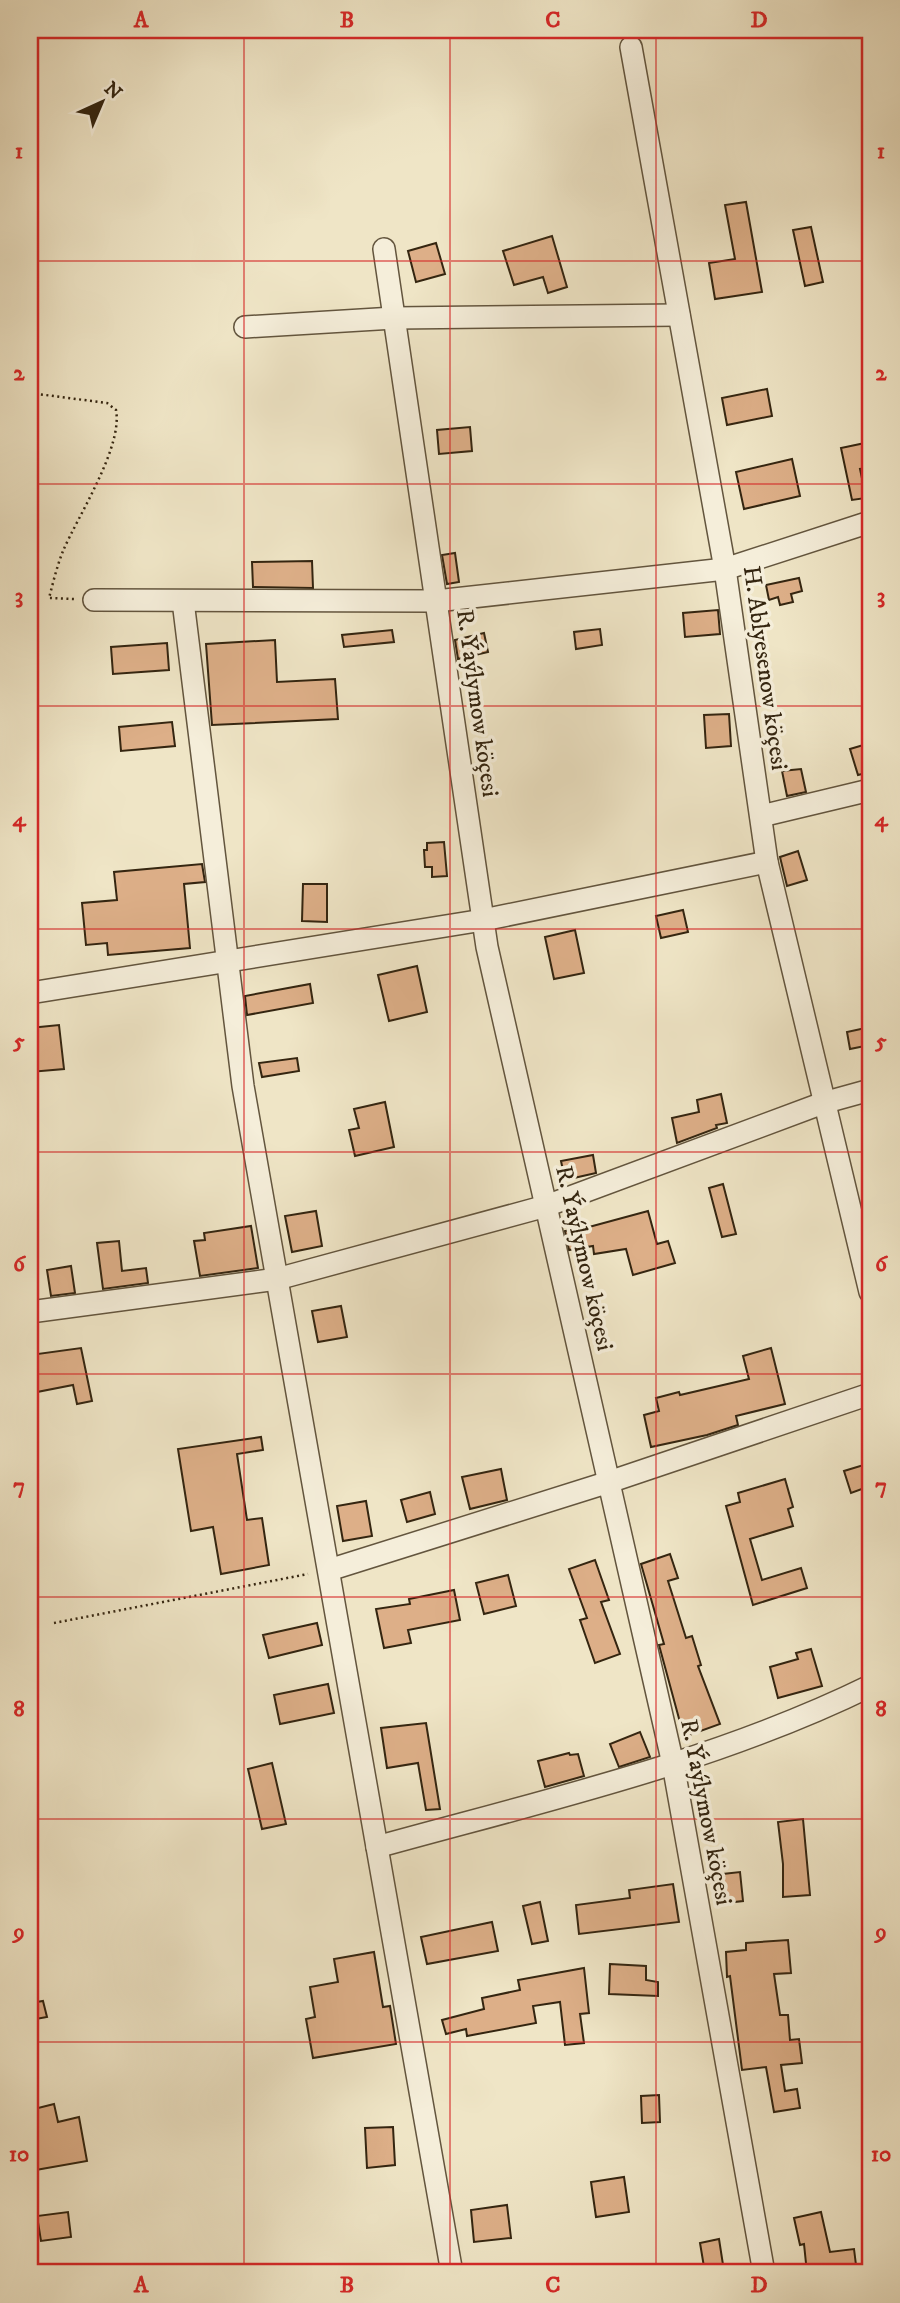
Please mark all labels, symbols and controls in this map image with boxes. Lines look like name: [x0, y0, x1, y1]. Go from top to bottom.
text: A: [133, 6, 150, 35]
text: B: [340, 6, 354, 35]
text: C: [545, 6, 561, 35]
text: D: [750, 6, 768, 35]
north arrow: [66, 66, 136, 136]
text: N: [99, 77, 127, 105]
text: 1: [15, 137, 23, 166]
text: 1: [877, 137, 885, 166]
text: 2: [13, 359, 25, 388]
text: 2: [875, 359, 887, 388]
street label: H. Ablyesenow köçesi: [736, 564, 794, 772]
text: 3: [15, 582, 23, 611]
text: 3: [877, 582, 885, 611]
street label: R. Ýaýlymow köçesi: [449, 607, 506, 799]
text: 4: [12, 805, 27, 834]
text: 4: [874, 805, 889, 834]
text: 5: [12, 1027, 25, 1056]
text: 5: [874, 1027, 887, 1056]
street label: R. Ýaýlymow köçesi: [548, 1162, 621, 1354]
text: 6: [13, 1250, 27, 1279]
text: 6: [875, 1250, 889, 1279]
text: 7: [13, 1472, 25, 1501]
text: 7: [875, 1472, 887, 1501]
text: 8: [13, 1695, 25, 1724]
text: 8: [875, 1695, 887, 1724]
street label: R. Ýaýlymow köçesi: [673, 1716, 740, 1908]
text: 9: [11, 1918, 25, 1947]
text: 9: [873, 1918, 887, 1947]
text: 10: [9, 2140, 29, 2169]
text: 10: [871, 2140, 891, 2169]
text: A: [133, 2271, 150, 2300]
text: B: [340, 2271, 354, 2300]
text: C: [545, 2271, 561, 2300]
text: D: [750, 2271, 768, 2300]

